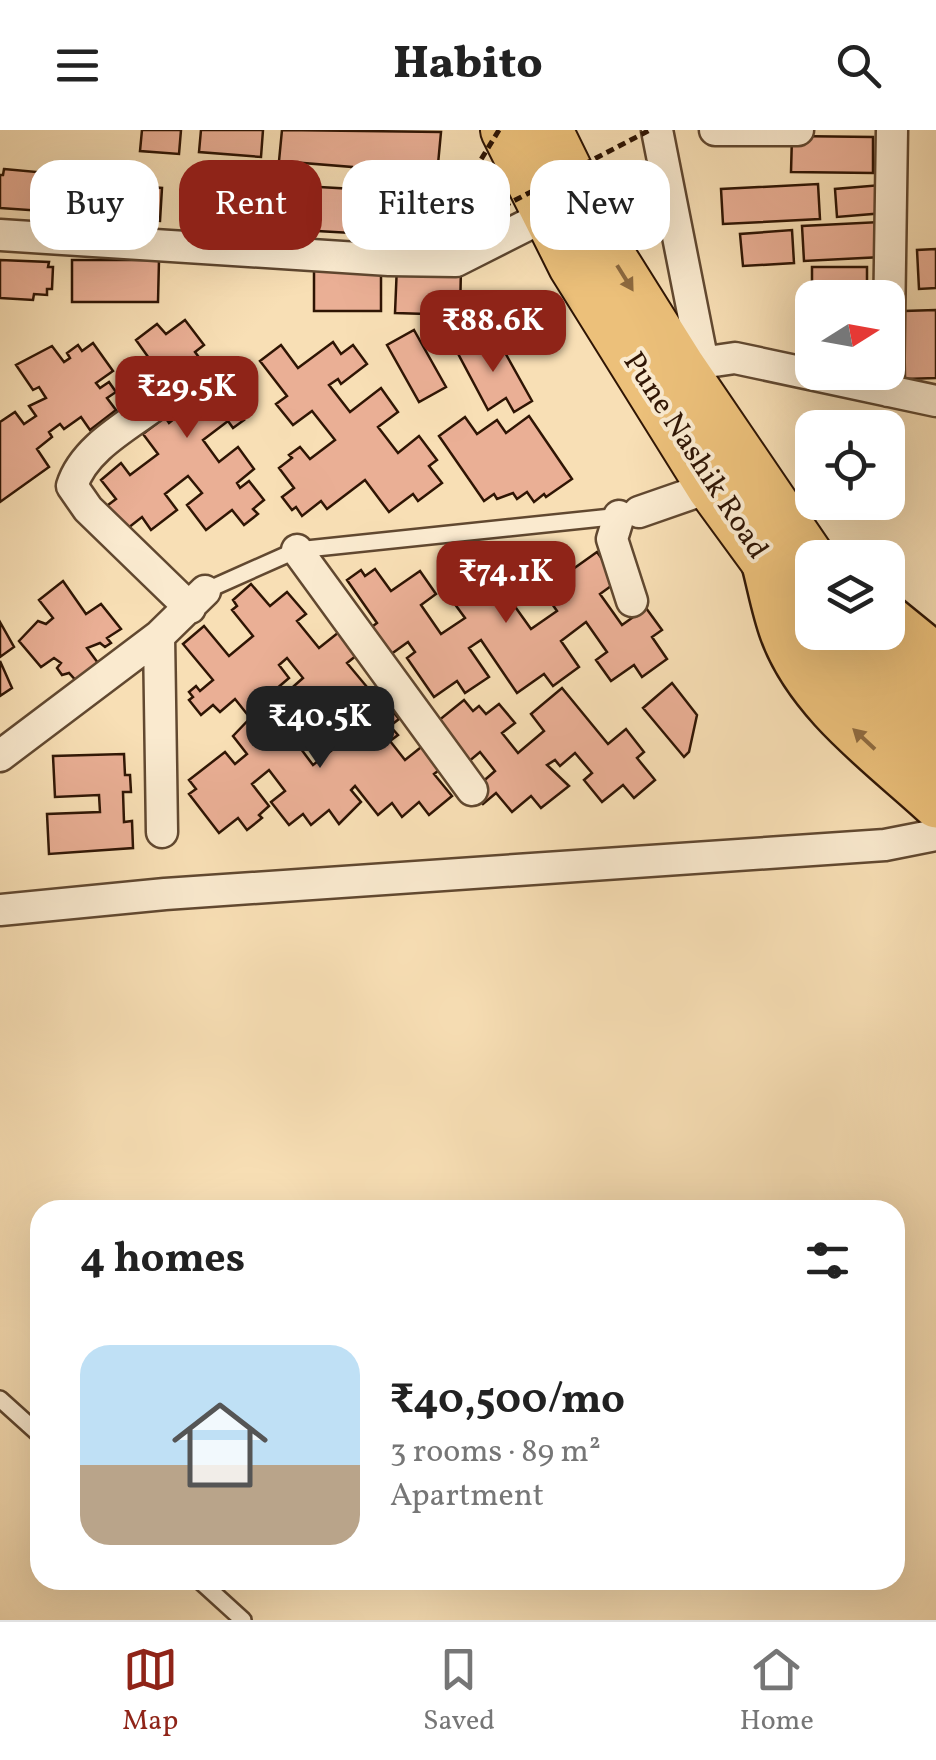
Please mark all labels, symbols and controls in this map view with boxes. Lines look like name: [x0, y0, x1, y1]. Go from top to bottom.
text: Habito: [393, 34, 543, 97]
icon: menu: [50, 38, 105, 93]
icon: search: [831, 38, 886, 93]
chip: Buy: [30, 160, 159, 250]
chip: Rent: [179, 160, 322, 250]
chip: Filters: [342, 160, 510, 250]
chip: New: [530, 160, 670, 250]
one-way arrow: [616, 264, 634, 292]
north arrow: [795, 280, 905, 390]
map controls: [795, 280, 905, 650]
pin: ₹88.6K: [412, 290, 574, 375]
text: ₹88.6K: [442, 300, 544, 344]
street label: Pune Nashik Road: [612, 344, 778, 568]
pin: ₹29.5K: [106, 356, 268, 441]
text: ₹29.5K: [137, 366, 237, 410]
button: locate: [795, 410, 905, 520]
button: layers: [795, 540, 905, 650]
pin: ₹74.1K: [425, 541, 587, 626]
text: ₹74.1K: [458, 551, 554, 595]
pin: ₹40.5K: [239, 686, 401, 771]
text: ₹40.5K: [268, 696, 372, 740]
one-way arrow: [853, 728, 877, 751]
text: 4 homes: [80, 1231, 245, 1290]
icon: filters: [800, 1233, 855, 1288]
text: ₹40,500/mo: [390, 1372, 625, 1431]
icon: home: [160, 1385, 280, 1505]
text: 3 rooms · 89 m²: [390, 1431, 601, 1475]
text: Apartment: [390, 1475, 544, 1519]
tab: Map: [122, 1642, 178, 1741]
tab: Saved: [423, 1642, 495, 1741]
tab: Home: [740, 1642, 814, 1741]

